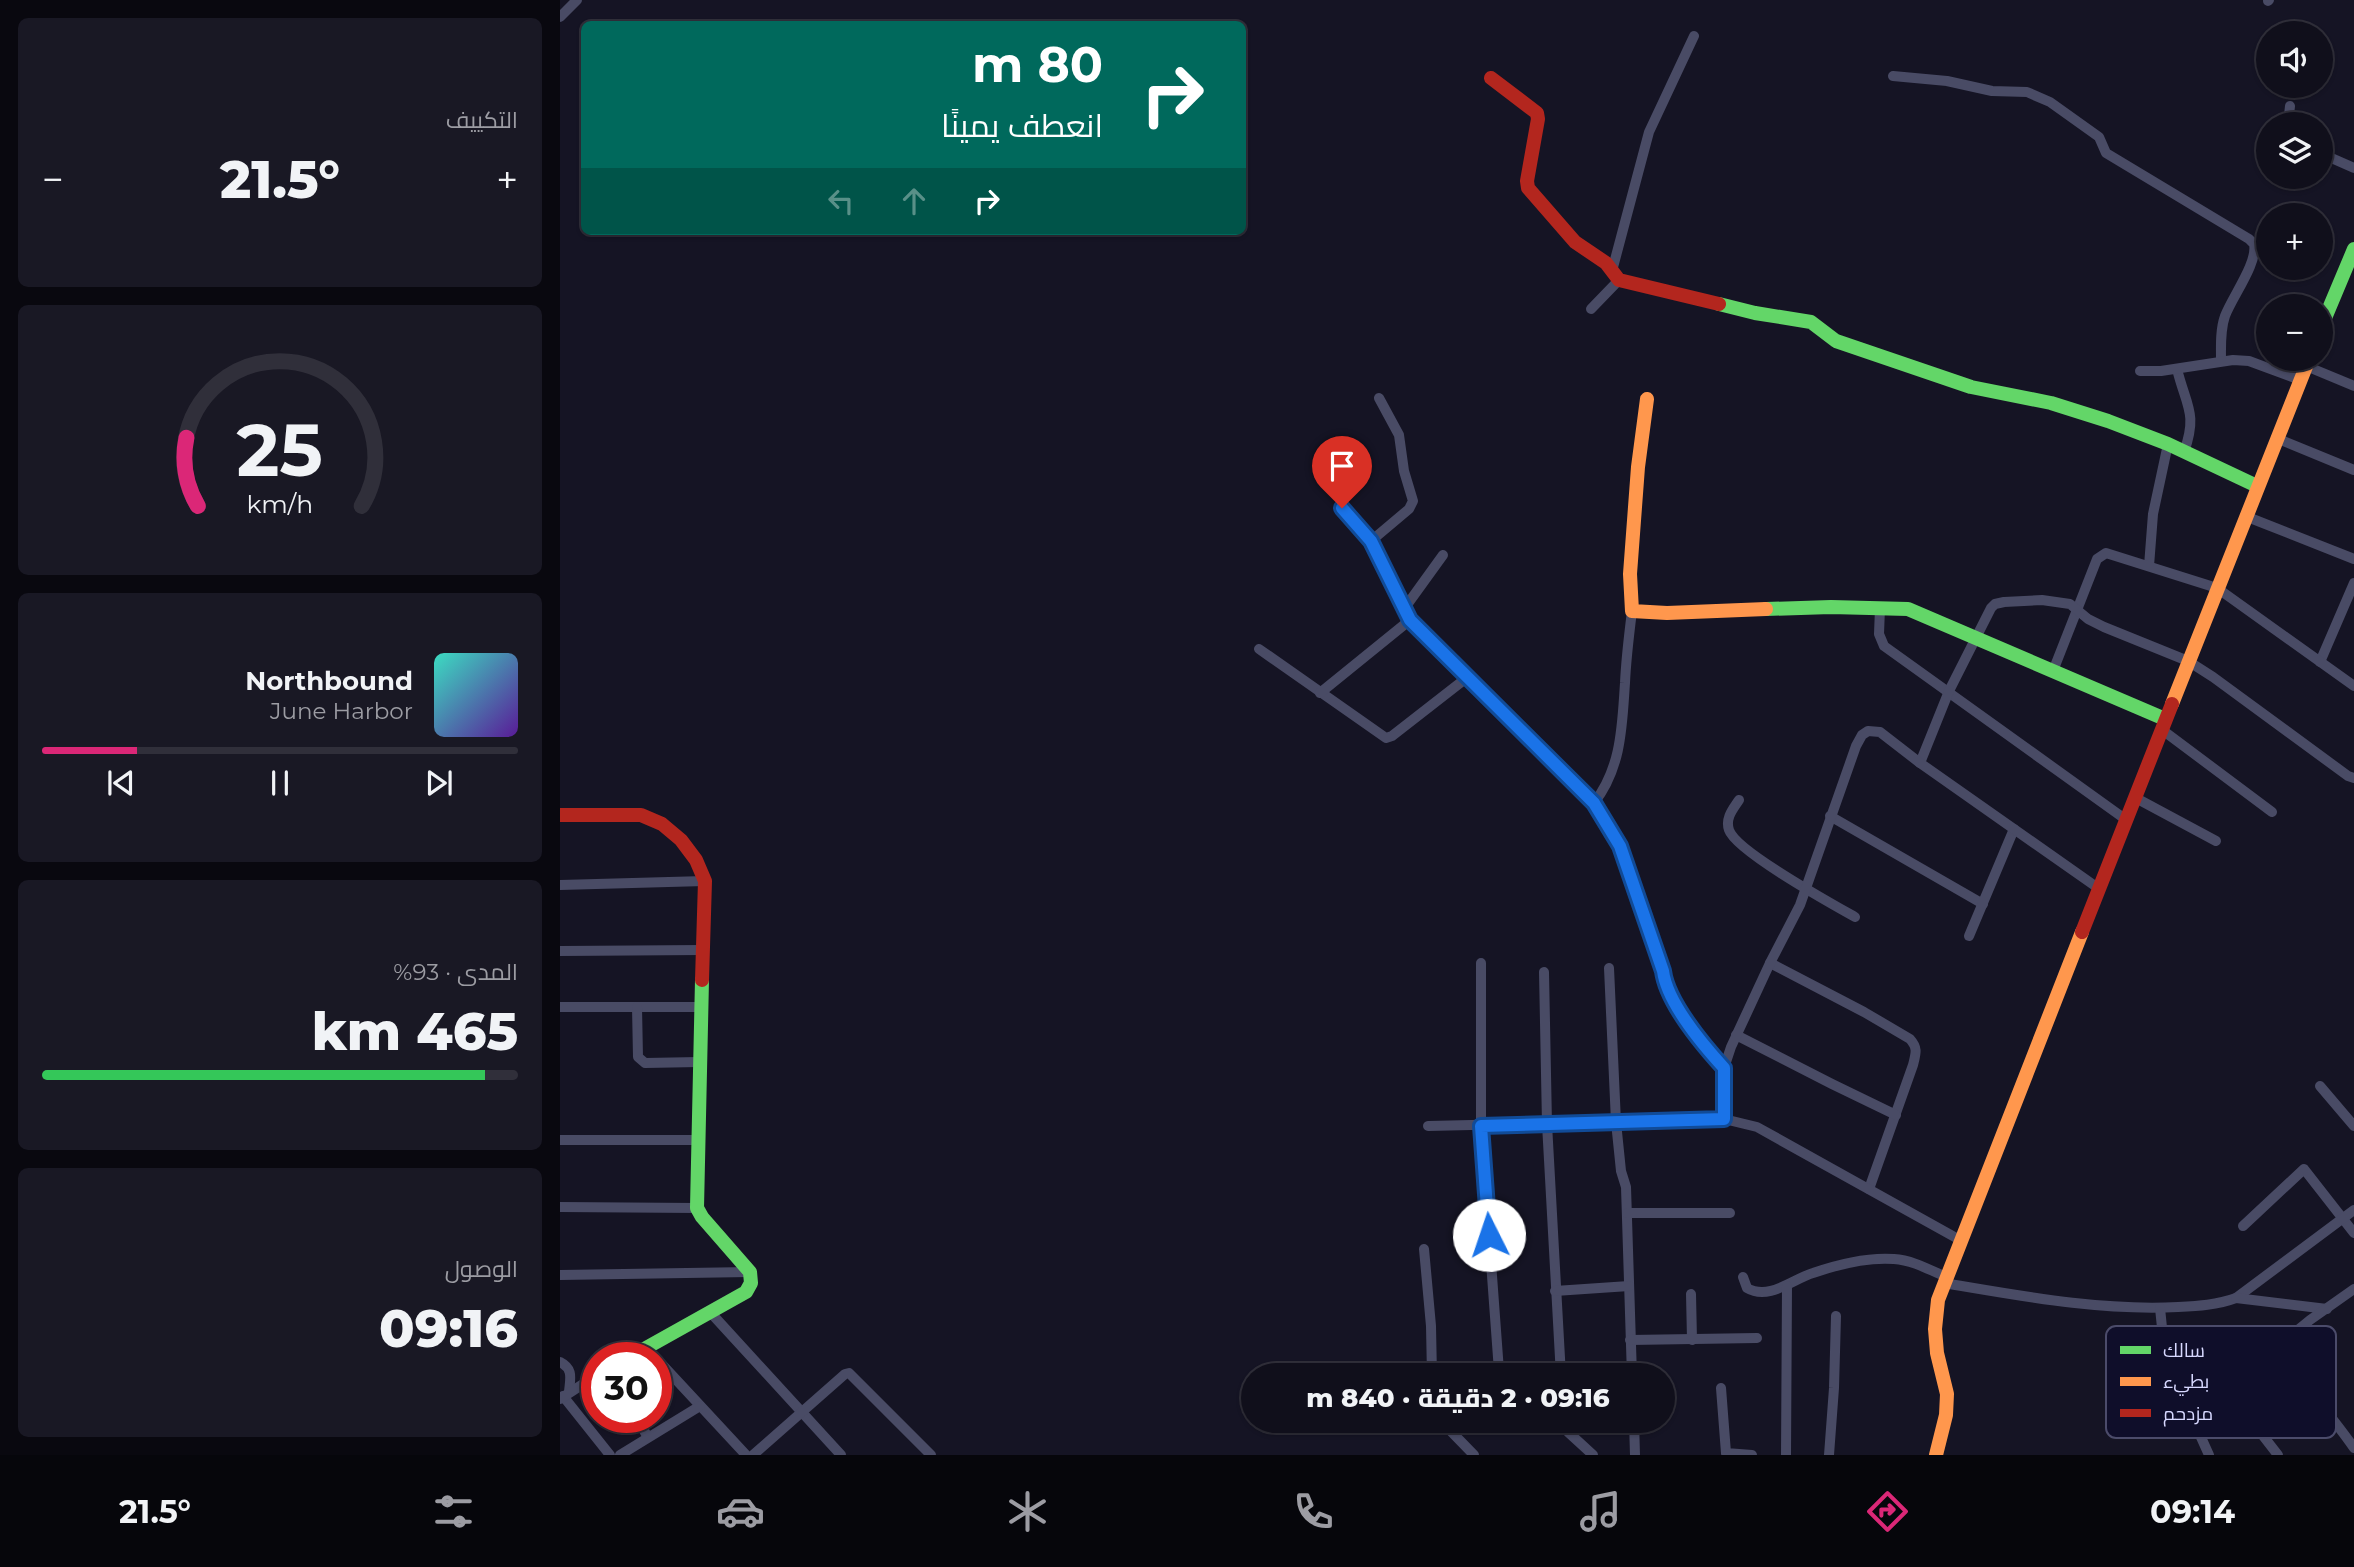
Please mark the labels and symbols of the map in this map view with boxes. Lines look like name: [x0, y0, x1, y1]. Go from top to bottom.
pin: [1312, 436, 1372, 508]
position arrow: [1452, 1198, 1526, 1272]
legend: [2106, 1326, 2336, 1438]
text: سالك: [2163, 1339, 2205, 1362]
speed limit sign: 30: [581, 1342, 672, 1433]
text: بطيء: [2163, 1370, 2209, 1396]
text: مزدحم: [2163, 1402, 2213, 1427]

